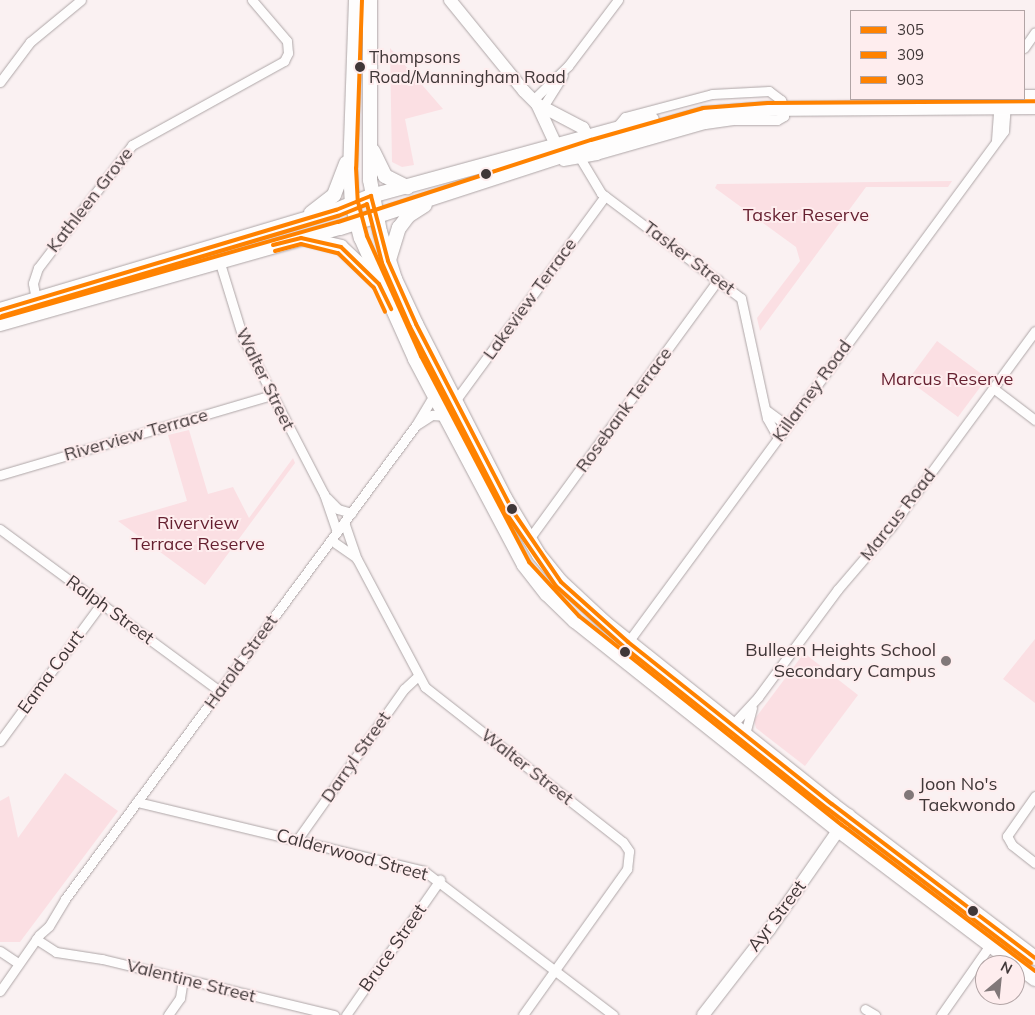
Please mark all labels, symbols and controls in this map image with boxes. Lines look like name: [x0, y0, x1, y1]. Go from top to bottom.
legend: [850, 10, 1025, 100]
text: 305: [897, 20, 924, 39]
text: 309: [897, 45, 924, 64]
place label: Thompsons Road/Manningham Road: [369, 47, 566, 87]
marker: Thompsons Road/Manningham Road: [355, 62, 365, 72]
text: 903: [897, 70, 924, 89]
street label: Kathleen Grove: [42, 143, 138, 257]
unlabelled marker: [481, 169, 491, 179]
park label: Tasker Reserve: [743, 204, 869, 226]
street label: Tasker Street: [639, 217, 739, 299]
street label: Lakeview Terrace: [479, 234, 581, 364]
street label: Walter Street: [231, 324, 299, 434]
street label: Killarney Road: [768, 336, 856, 446]
street label: Rosebank Terrace: [571, 343, 677, 477]
park label: Marcus Reserve: [881, 368, 1013, 390]
street label: Riverview Terrace: [62, 404, 210, 466]
street label: Marcus Road: [856, 465, 940, 565]
unlabelled marker: [507, 504, 517, 514]
park label: Riverview Terrace Reserve: [131, 513, 265, 556]
street label: Ralph Street: [62, 571, 158, 649]
street label: Harold Street: [200, 611, 282, 713]
street label: Eama Court: [13, 626, 89, 718]
place label: Bulleen Heights School Secondary Campus: [745, 640, 936, 682]
unlabelled marker: [620, 647, 630, 657]
marker: Bulleen Heights School Secondary Campus: [940, 655, 952, 667]
street label: Darryl Street: [317, 707, 395, 807]
street label: Walter Street: [477, 724, 577, 810]
place label: Joon No's Taekwondo: [919, 774, 1015, 816]
marker: Joon No's Taekwondo: [903, 789, 915, 801]
street label: Calderwood Street: [274, 824, 430, 886]
street label: Ayr Street: [743, 876, 811, 956]
street label: Bruce Street: [355, 900, 431, 996]
unlabelled marker: [968, 906, 978, 916]
street label: Valentine Street: [124, 955, 258, 1007]
north arrow: [975, 955, 1025, 1005]
text: N: [998, 957, 1015, 978]

